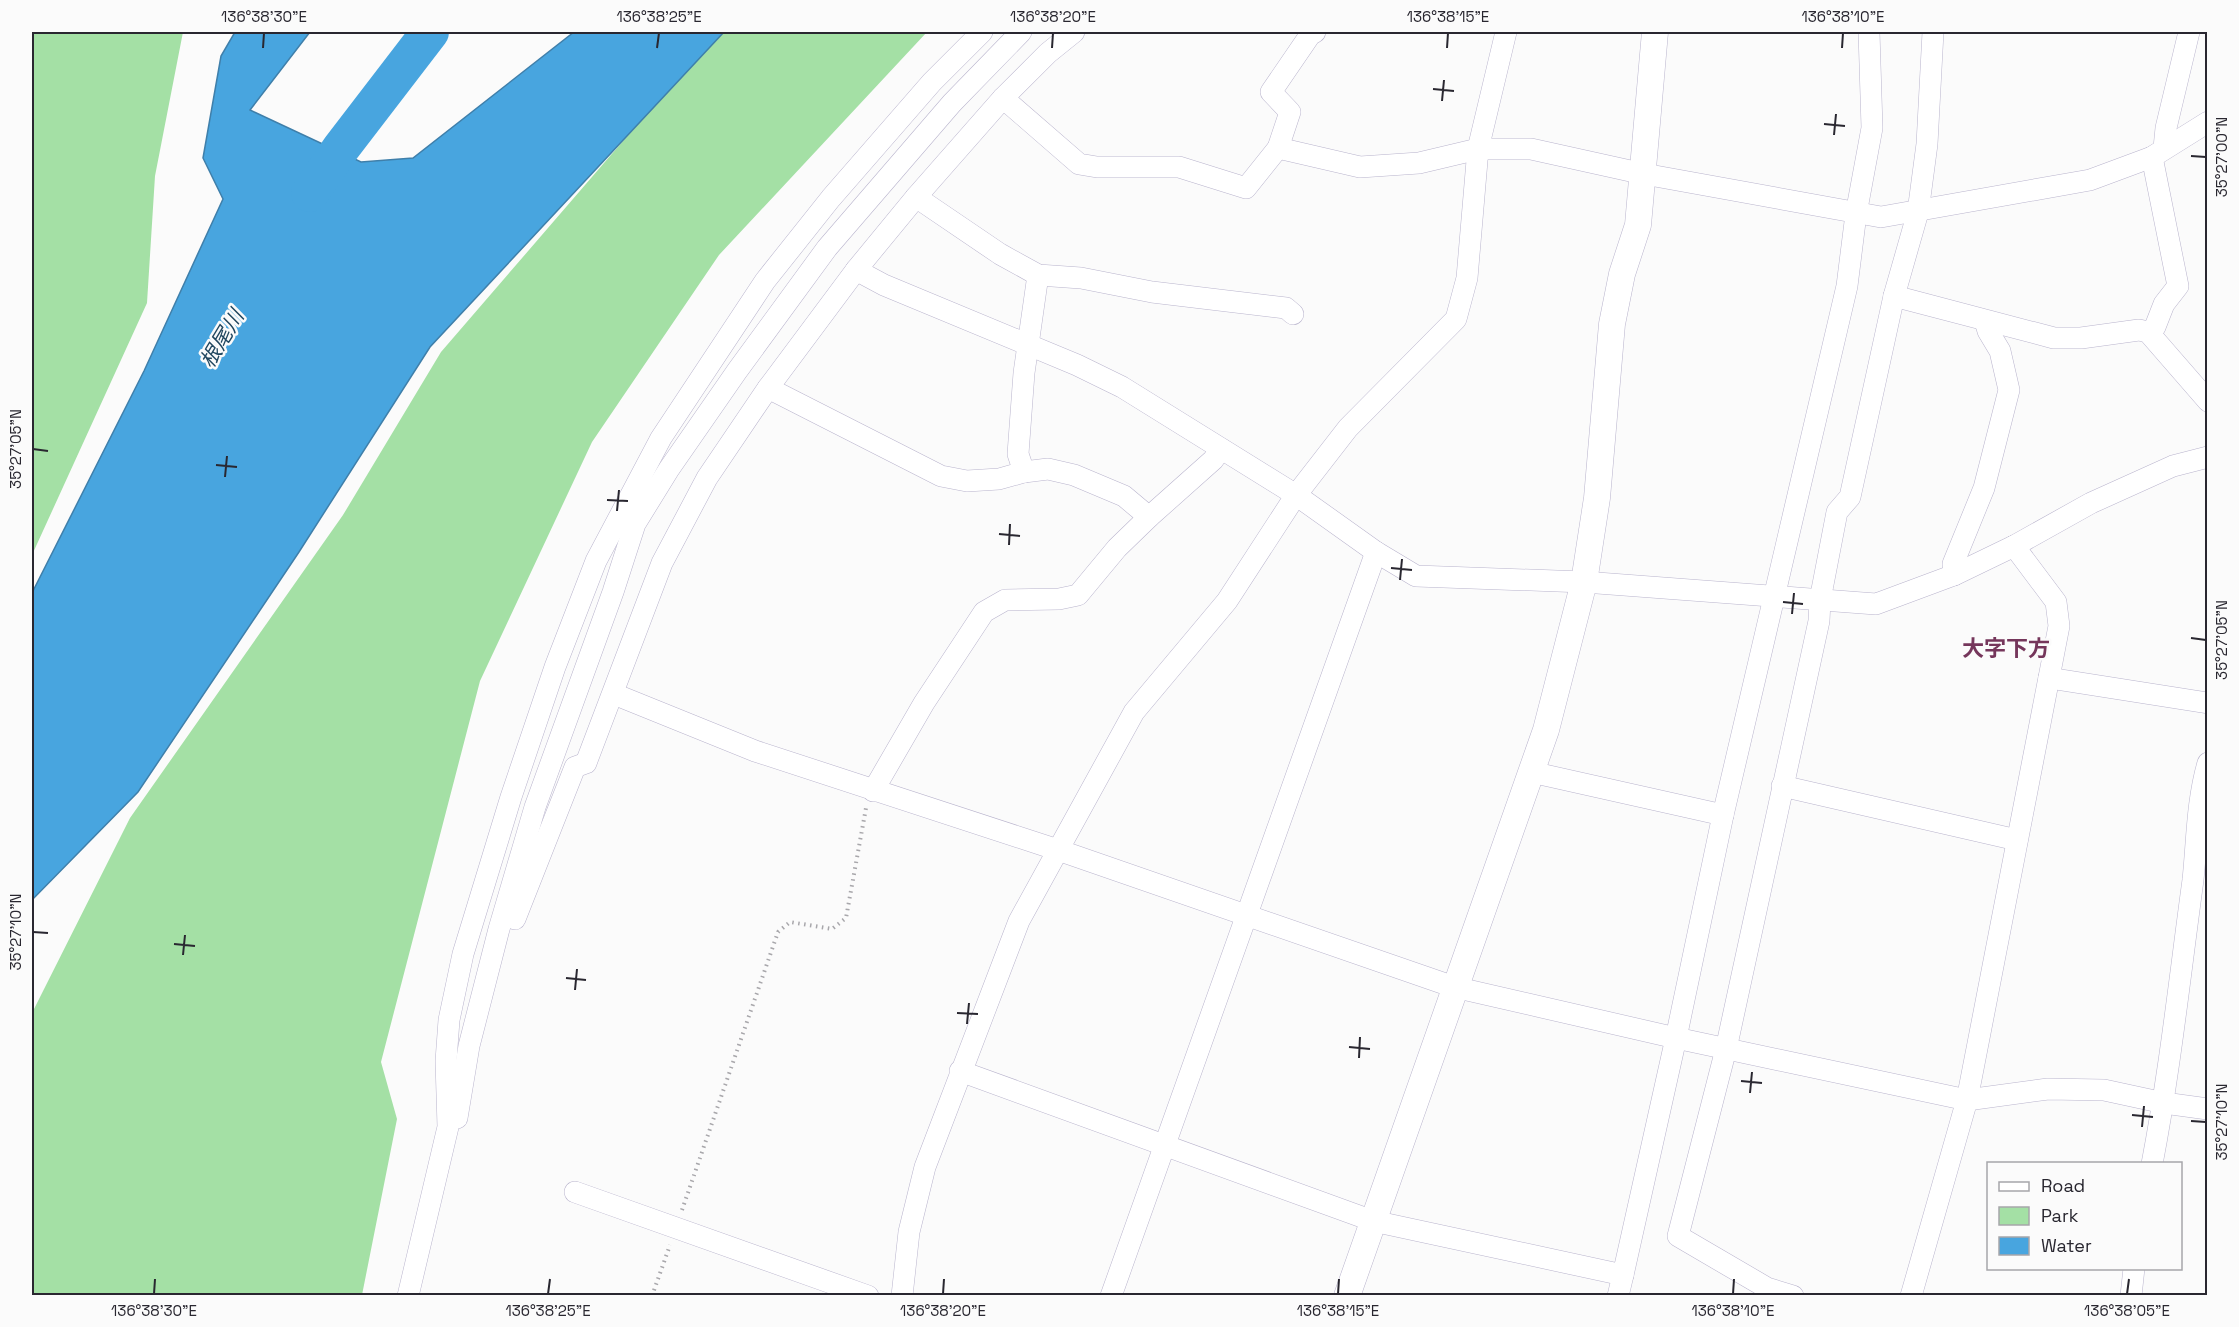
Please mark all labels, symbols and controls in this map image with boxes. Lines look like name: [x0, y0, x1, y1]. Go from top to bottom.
text: 136°38'30"E: [221, 7, 307, 26]
text: 136°38'25"E: [616, 7, 702, 26]
text: 136°38'20"E: [1010, 7, 1096, 26]
text: 136°38'15"E: [1407, 7, 1489, 26]
text: 136°38'10"E: [1801, 7, 1885, 26]
text: 35°27'00"N: [2212, 117, 2231, 197]
water label: 根尾川: [194, 303, 250, 373]
text: 35°27'05"N: [6, 409, 25, 489]
text: 35°27'05"N: [2212, 600, 2231, 680]
district label: 大字下方: [1962, 634, 2050, 662]
text: 35°27'10"N: [6, 893, 25, 971]
text: 35°27'10"N: [2212, 1083, 2231, 1161]
legend: [1987, 1162, 2182, 1270]
text: Road: [2041, 1174, 2085, 1197]
text: Park: [2041, 1204, 2079, 1227]
text: Water: [2041, 1234, 2092, 1257]
text: 136°38'30"E: [111, 1301, 197, 1320]
text: 136°38'25"E: [505, 1301, 591, 1320]
text: 136°38'20"E: [900, 1301, 986, 1320]
text: 136°38'15"E: [1297, 1301, 1379, 1320]
text: 136°38'10"E: [1691, 1301, 1775, 1320]
text: 136°38'05"E: [2084, 1301, 2170, 1320]

